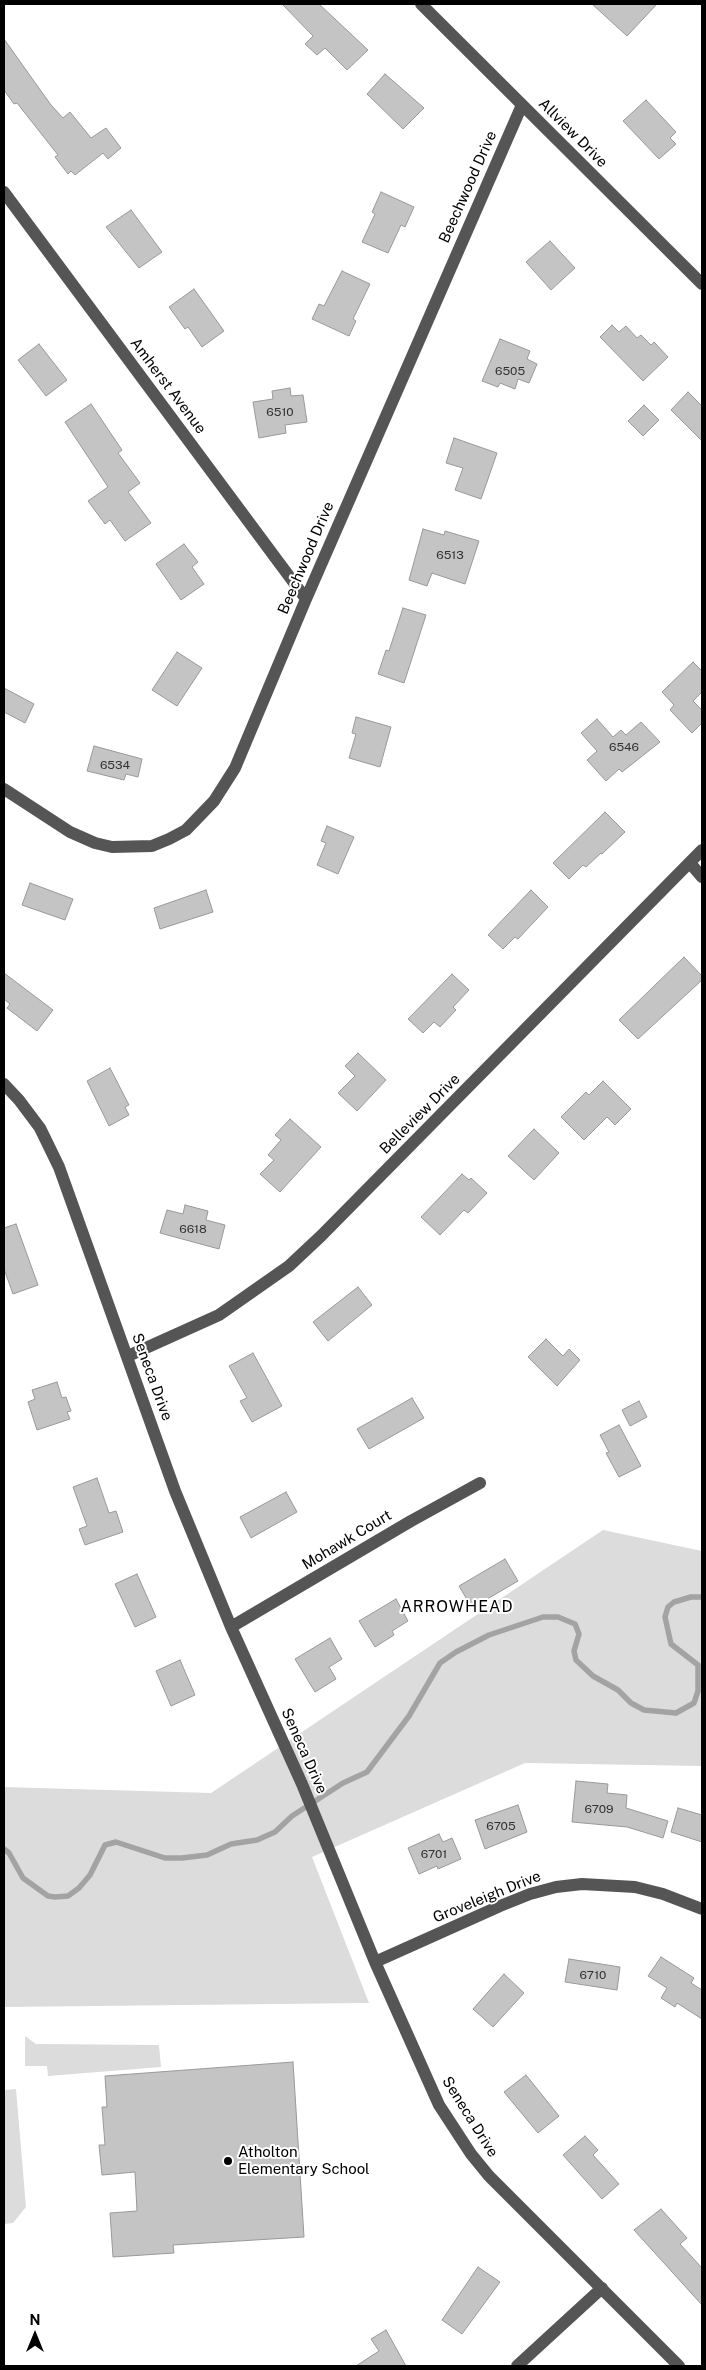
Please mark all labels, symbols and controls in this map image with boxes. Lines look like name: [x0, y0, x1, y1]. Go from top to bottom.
street label: Allview Drive: [535, 95, 611, 171]
street label: Beechwood Drive: [435, 128, 501, 246]
street label: Amherst Avenue: [126, 335, 210, 437]
house number: 6505: [495, 364, 525, 378]
house number: 6510: [266, 405, 294, 419]
street label: Beechwood Drive: [274, 499, 338, 617]
house number: 6513: [436, 548, 464, 562]
house number: 6546: [609, 740, 639, 754]
house number: 6534: [100, 758, 130, 772]
street label: Belleview Drive: [376, 1070, 464, 1158]
house number: 6618: [179, 1222, 207, 1236]
street label: Seneca Drive: [128, 1331, 176, 1423]
street label: Mohawk Court: [299, 1506, 395, 1574]
district label: ARROWHEAD: [399, 1597, 515, 1617]
street label: Seneca Drive: [277, 1706, 331, 1796]
house number: 6709: [585, 1802, 613, 1816]
house number: 6705: [486, 1819, 516, 1833]
house number: 6701: [421, 1847, 447, 1861]
street label: Groveleigh Drive: [430, 1867, 544, 1927]
house number: 6710: [580, 1968, 606, 1982]
street label: Seneca Drive: [438, 2073, 502, 2161]
place label: Atholton Elementary School: [238, 2143, 370, 2178]
marker: Atholton Elementary School: [222, 2155, 234, 2167]
north arrow: [10, 2310, 60, 2360]
text: N: [30, 2312, 40, 2328]

